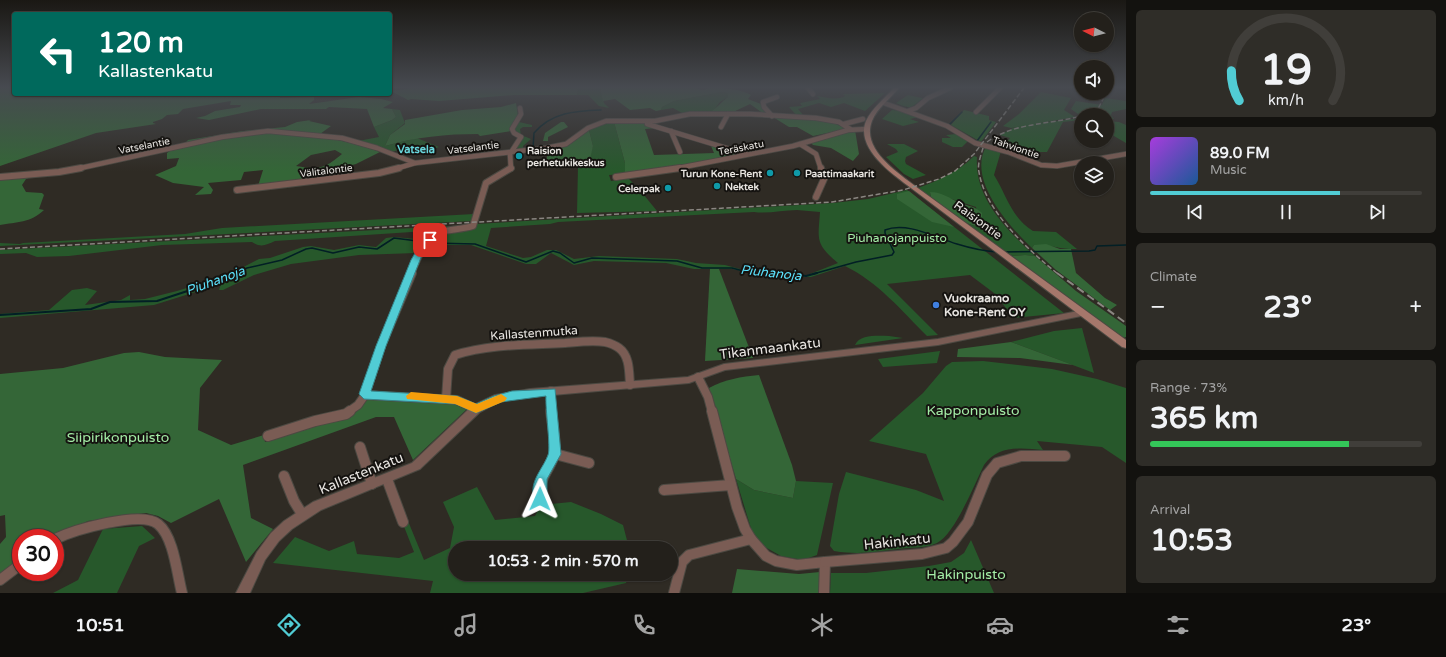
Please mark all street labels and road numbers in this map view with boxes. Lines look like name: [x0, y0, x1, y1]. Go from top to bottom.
street label: Tahviontie: [991, 134, 1041, 162]
street label: Vatselantie: [117, 135, 171, 157]
street label: Teräskatu: [717, 138, 765, 158]
street label: Vatselantie: [446, 139, 500, 157]
street label: Välitalontie: [299, 162, 353, 180]
street label: Raisiontie: [951, 198, 1005, 242]
street label: Kallastenmutka: [490, 323, 578, 343]
street label: Tikanmaankatu: [718, 334, 822, 363]
street label: Kallastenkatu: [316, 449, 406, 498]
street label: Hakinkatu: [863, 530, 931, 553]

